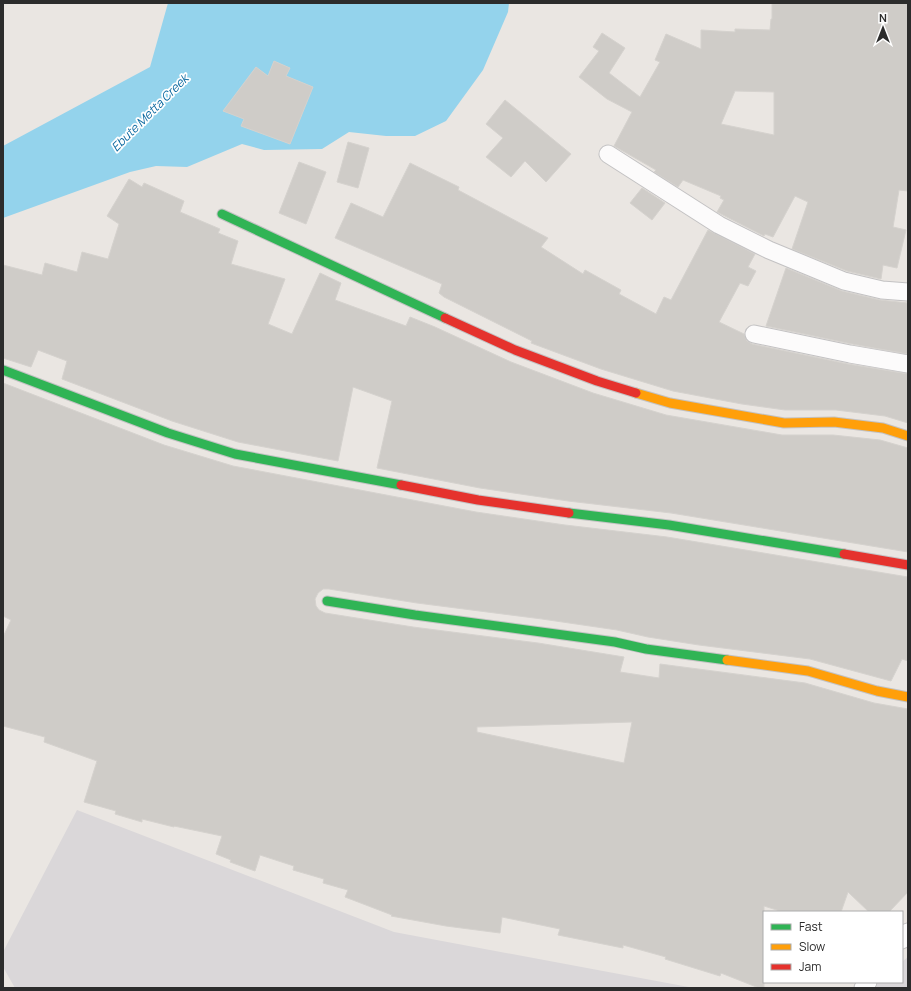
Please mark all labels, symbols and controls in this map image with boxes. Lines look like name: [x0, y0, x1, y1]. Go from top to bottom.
north arrow: [863, 8, 903, 48]
text: N: [879, 10, 887, 25]
water label: Ebute Metta Creek: [107, 69, 193, 155]
legend: [763, 911, 903, 983]
text: Fast: [799, 918, 823, 935]
text: Slow: [799, 938, 825, 955]
text: Jam: [799, 958, 821, 975]

